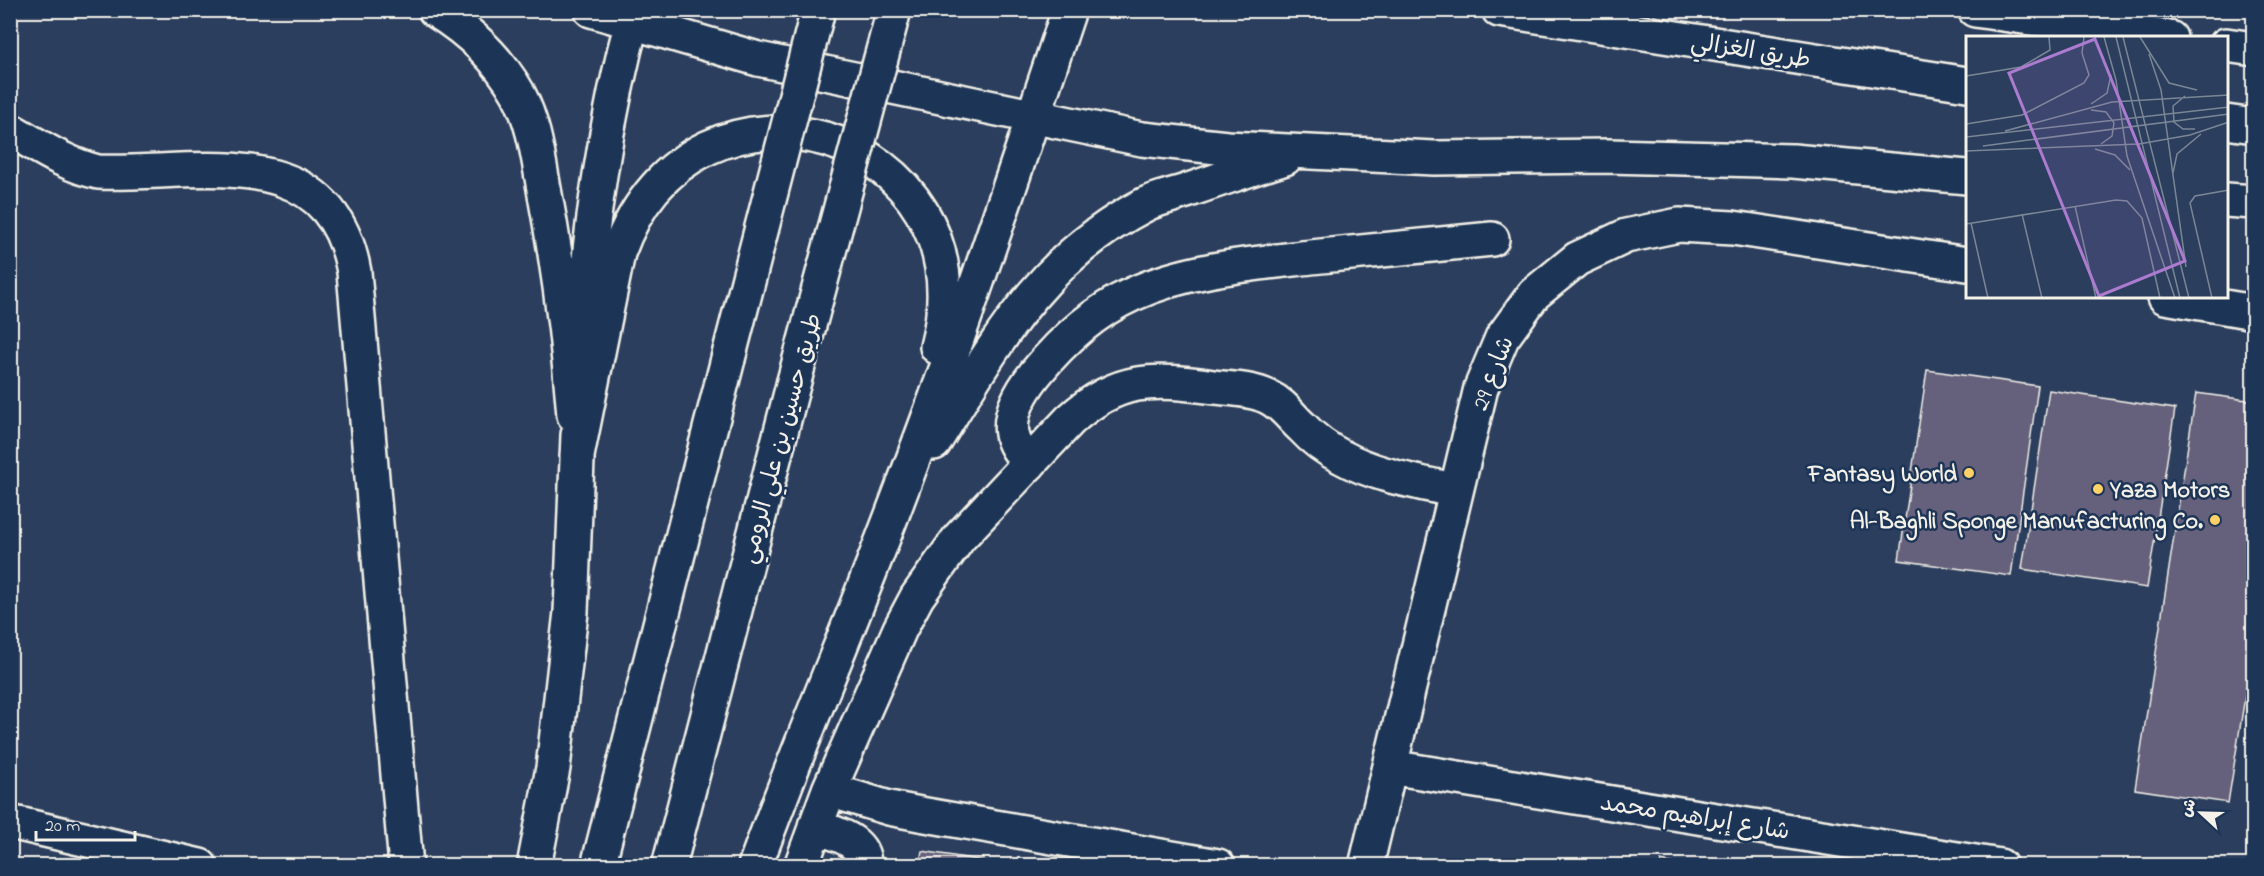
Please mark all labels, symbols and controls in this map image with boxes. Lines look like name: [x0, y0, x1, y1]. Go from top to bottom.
street label: طريق الغزالي: [1688, 26, 1813, 80]
inset map: [1966, 36, 2228, 298]
street label: طريق حسين بن علي الرومي: [732, 309, 834, 568]
street label: شارع 29: [1464, 332, 1524, 416]
place label: Fantasy World: [1807, 458, 1958, 494]
marker: Fantasy World: [1962, 466, 1976, 480]
place label: Yaza Motors: [2109, 474, 2230, 509]
marker: Yaza Motors: [2091, 482, 2105, 496]
place label: Al-Baghli Sponge Manufacturing Co.: [1850, 505, 2203, 541]
marker: Al-Baghli Sponge Manufacturing Co.: [2208, 513, 2222, 527]
north arrow: [2171, 783, 2231, 843]
street label: شارع إبراهيم محمد: [1597, 786, 1792, 851]
text: ش: [2175, 795, 2203, 821]
scale bar: [36, 804, 135, 842]
text: 20 m: [45, 814, 80, 840]

